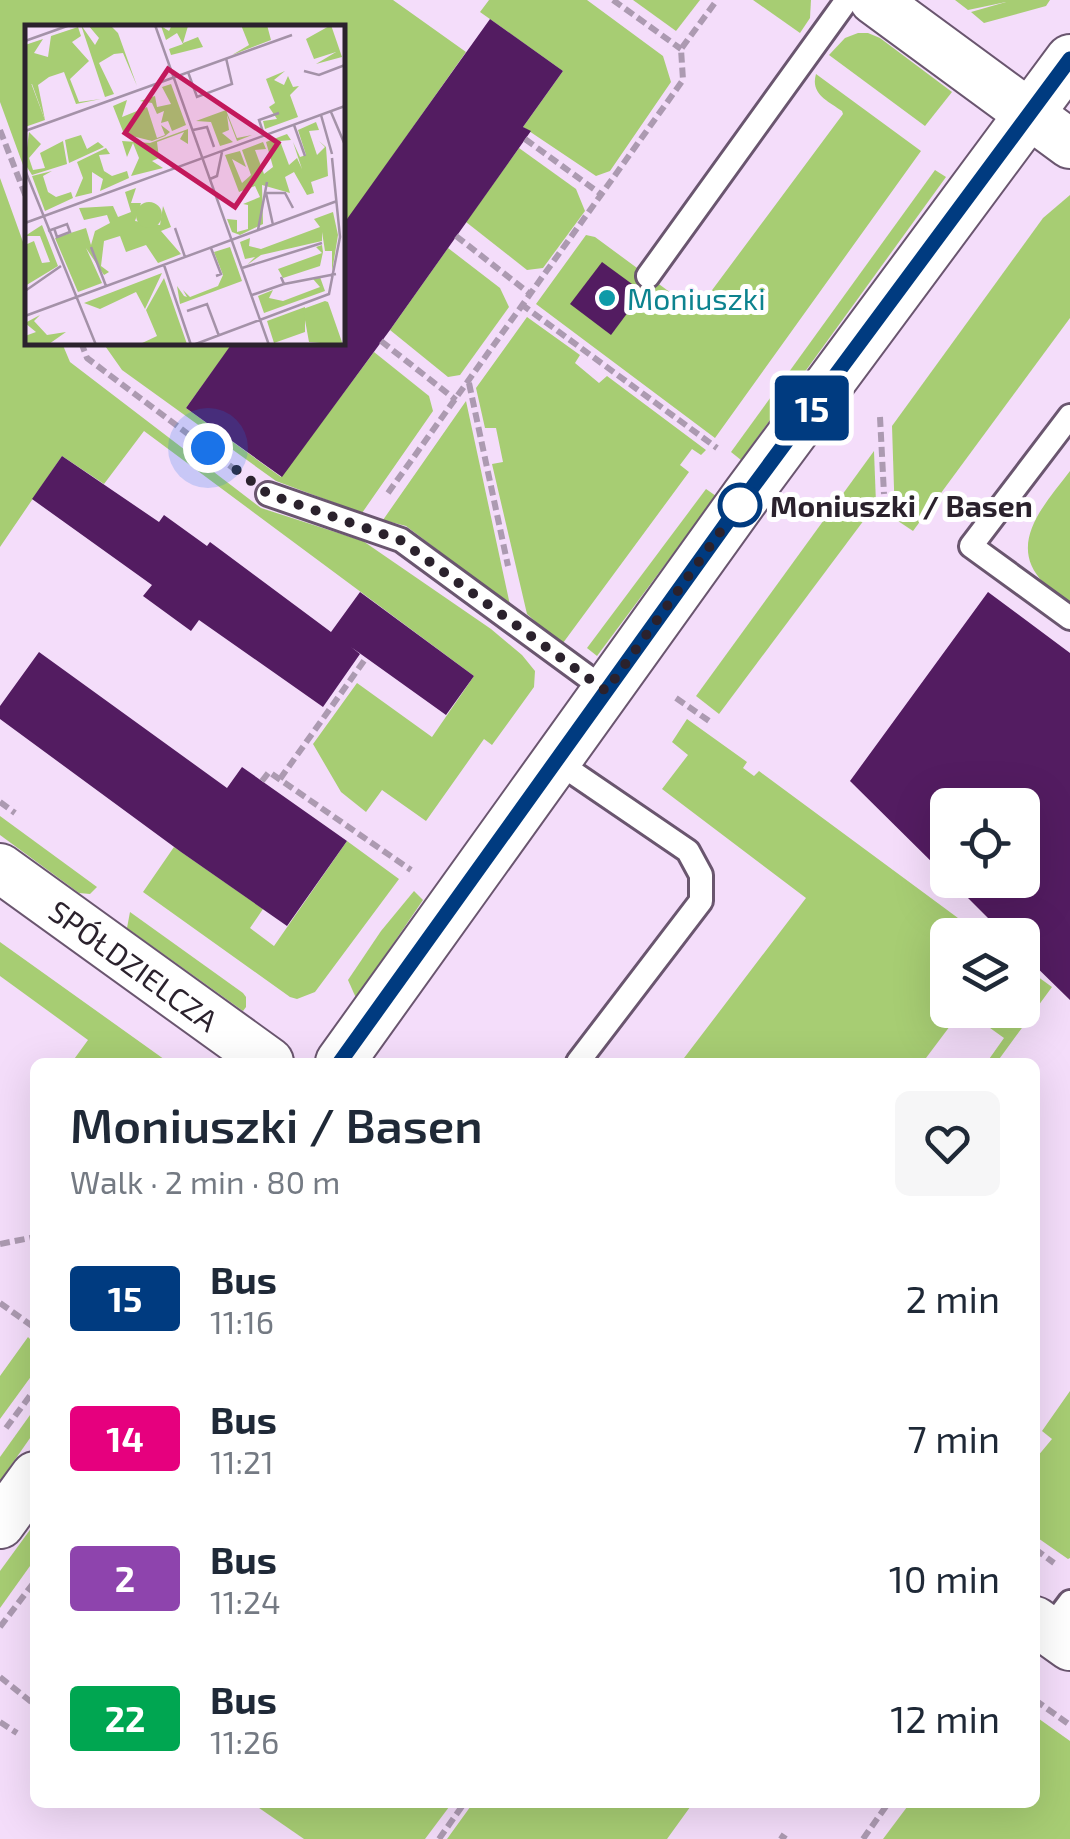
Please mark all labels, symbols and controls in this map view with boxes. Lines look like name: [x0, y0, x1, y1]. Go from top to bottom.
inset map: [25, 25, 345, 345]
place label: Moniuszki: [627, 280, 766, 316]
marker: Moniuszki: [596, 287, 618, 309]
line badge: 15: [767, 376, 857, 440]
text: 15: [795, 387, 829, 429]
your location: [183, 423, 233, 473]
marker: Moniuszki / Basen: [719, 484, 761, 526]
place label: Moniuszki / Basen: [770, 487, 1033, 523]
map controls: [930, 788, 1040, 1028]
button: locate: [930, 788, 1040, 898]
street label: SPÓŁDZIELCZA: [43, 892, 225, 1038]
button: layers: [930, 918, 1040, 1028]
button: heart: [895, 1091, 1000, 1196]
text: Moniuszki / Basen: [70, 1095, 483, 1153]
text: Walk · 2 min · 80 m: [70, 1162, 340, 1200]
text: Bus: [210, 1256, 277, 1302]
text: 2 min: [905, 1275, 1000, 1321]
text: 15: [108, 1277, 142, 1319]
text: 11:16: [210, 1302, 274, 1340]
text: Bus: [210, 1396, 277, 1442]
text: 7 min: [907, 1415, 1000, 1461]
text: 14: [106, 1417, 144, 1459]
text: 11:21: [210, 1442, 274, 1480]
text: Bus: [210, 1536, 277, 1582]
text: 10 min: [889, 1555, 1000, 1601]
text: 2: [115, 1557, 135, 1599]
text: 11:24: [210, 1582, 281, 1620]
text: Bus: [210, 1676, 277, 1722]
text: 12 min: [890, 1695, 1000, 1741]
text: 22: [105, 1697, 145, 1739]
text: 11:26: [210, 1722, 279, 1760]

